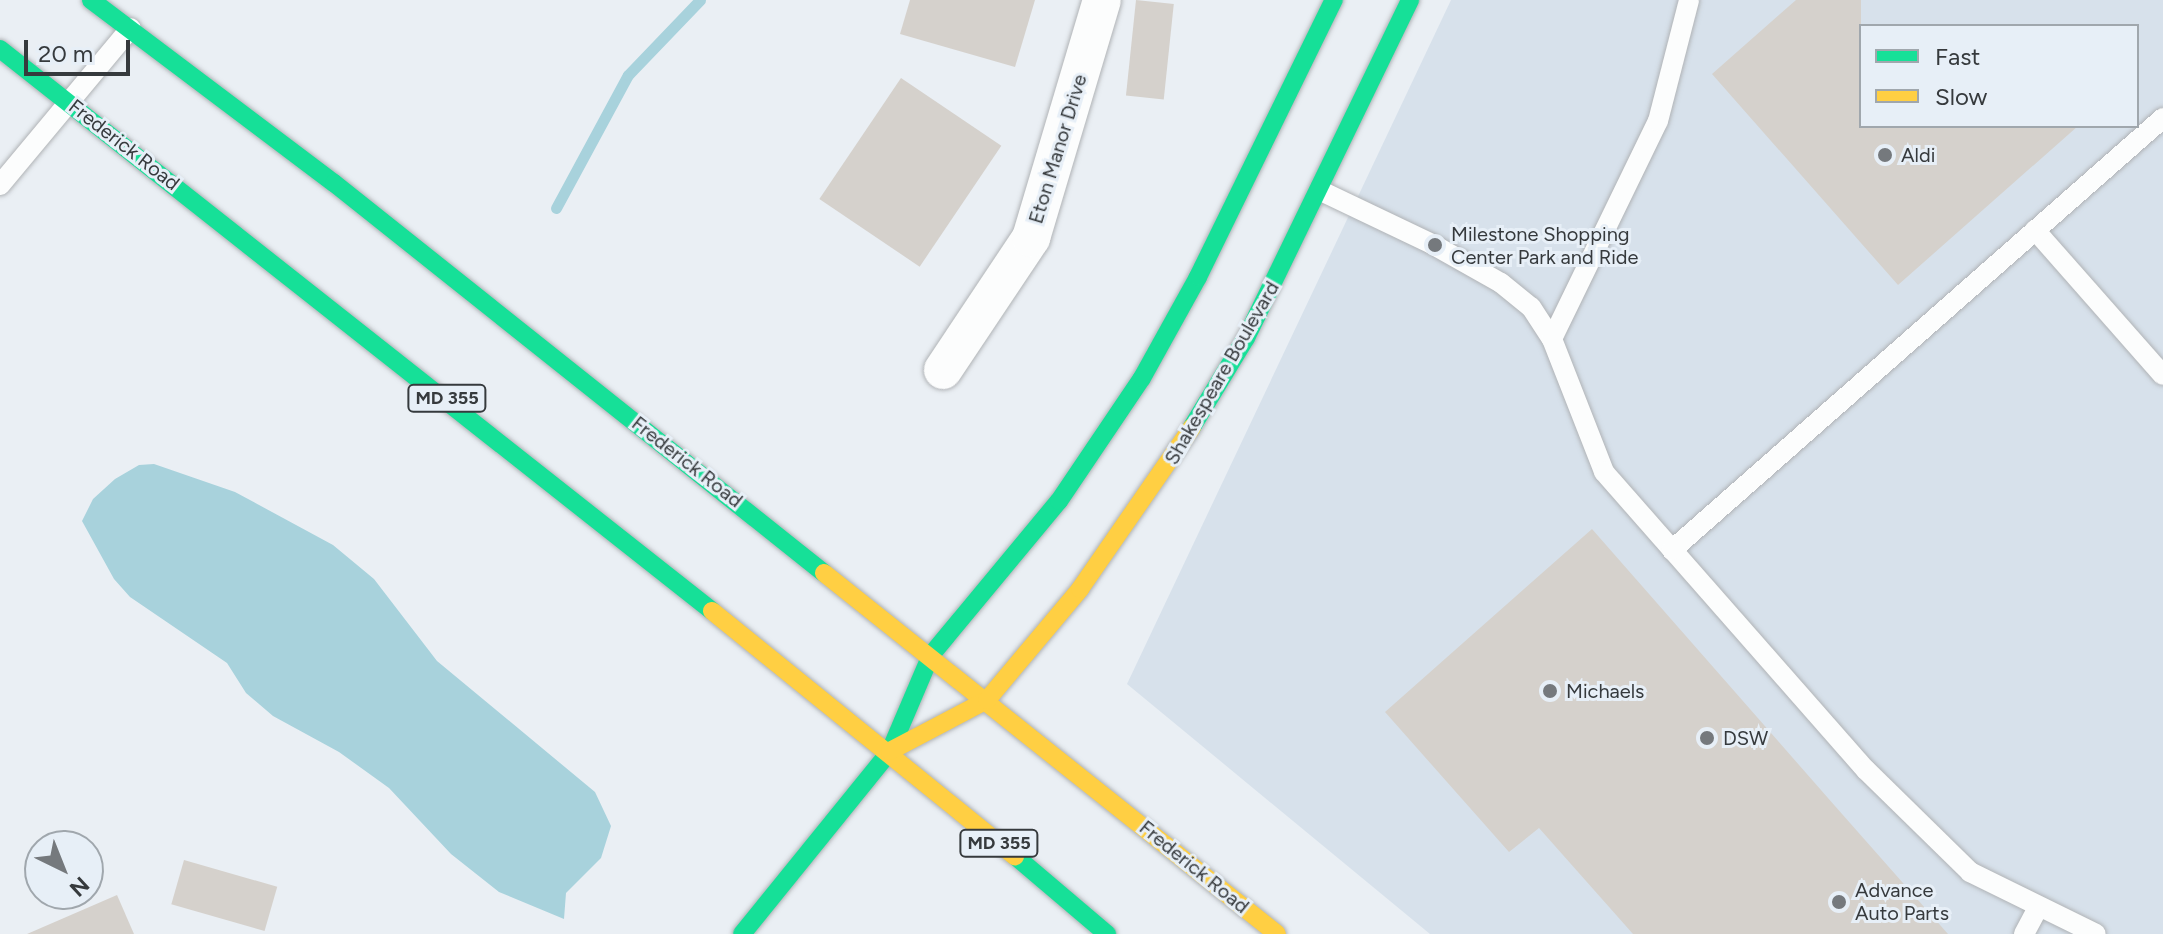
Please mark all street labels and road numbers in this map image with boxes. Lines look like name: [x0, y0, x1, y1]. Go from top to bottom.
street label: Eton Manor Drive: [1024, 71, 1092, 227]
street label: Frederick Road: [64, 94, 184, 196]
street label: Shakespeare Boulevard: [1160, 277, 1284, 469]
road number: MD 355: [407, 384, 487, 412]
street label: Frederick Road: [627, 411, 747, 513]
street label: Frederick Road: [1134, 816, 1254, 918]
road number: MD 355: [959, 829, 1039, 857]

